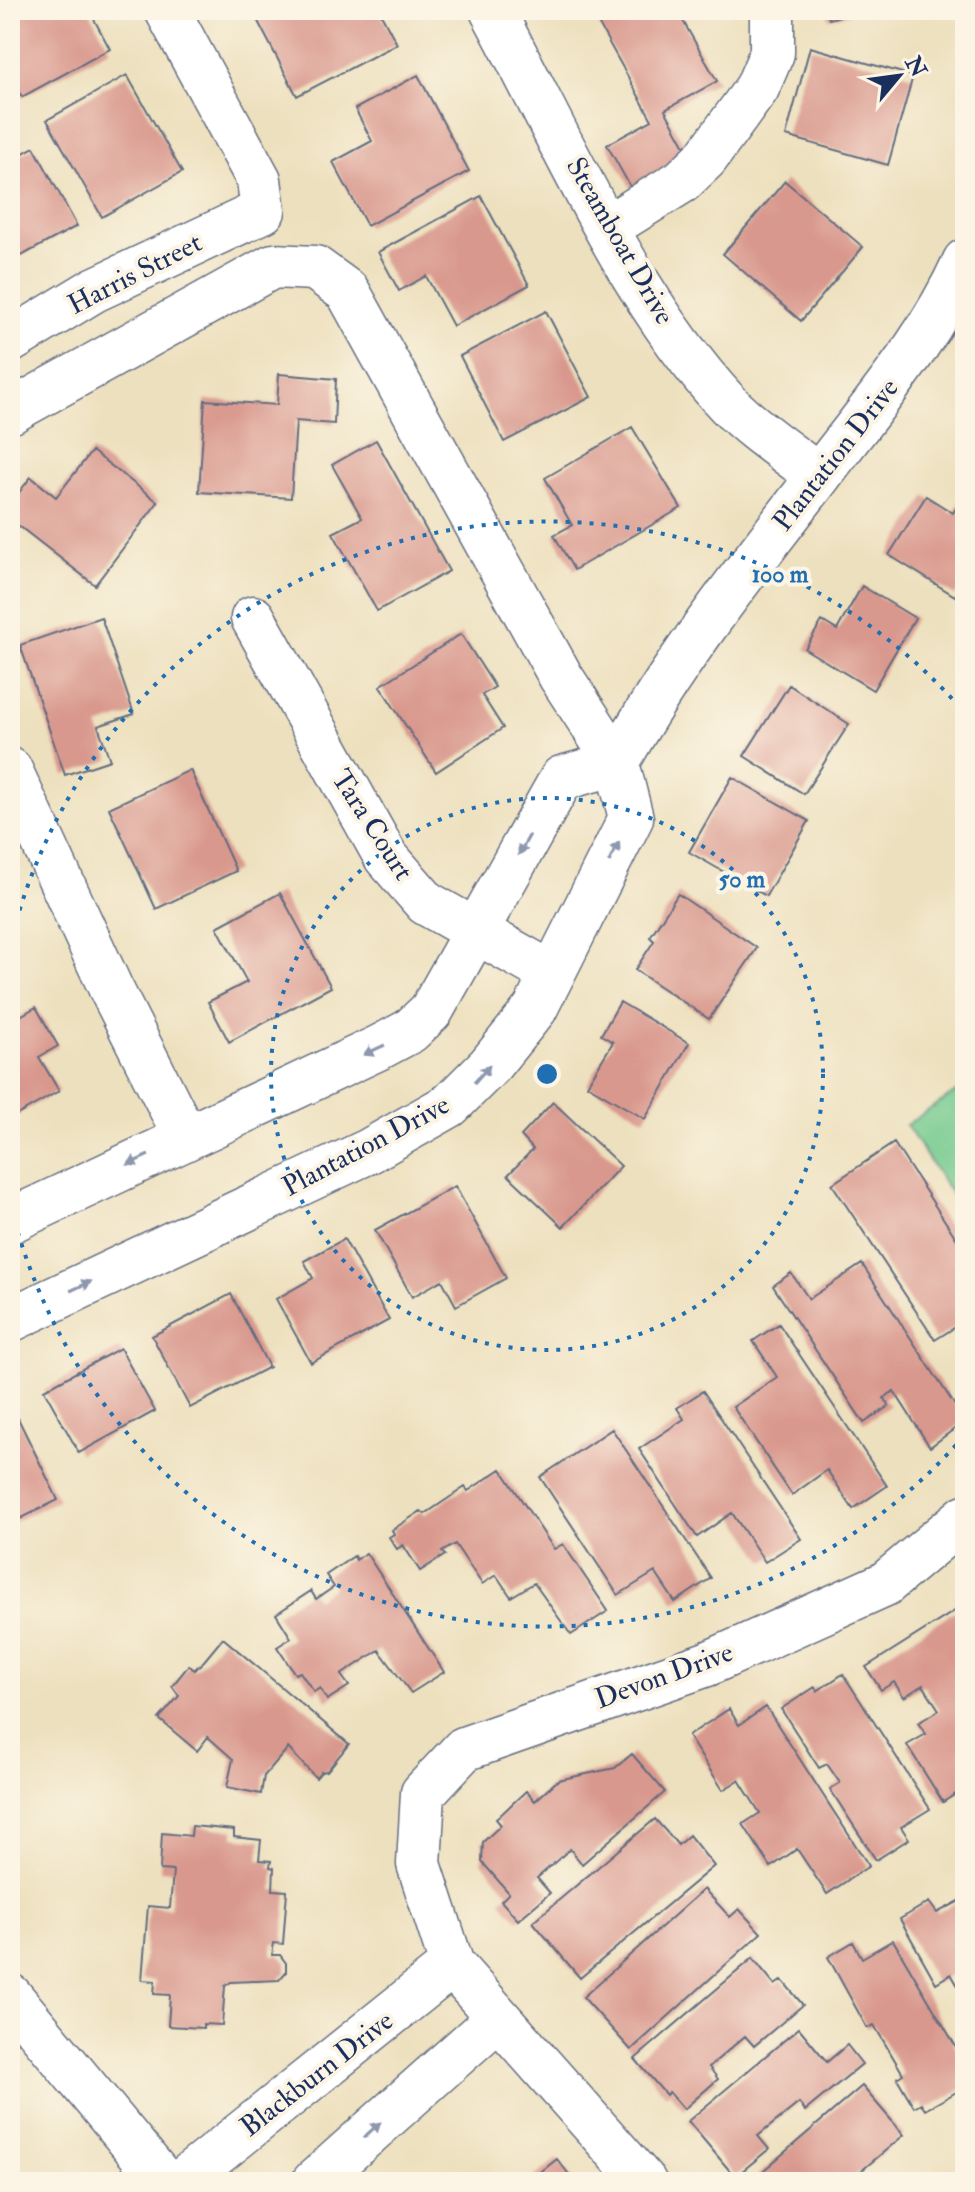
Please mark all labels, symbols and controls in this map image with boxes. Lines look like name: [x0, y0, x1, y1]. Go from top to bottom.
north arrow: [859, 36, 939, 116]
text: N: [898, 51, 933, 82]
street label: Steamboat Drive: [558, 151, 682, 331]
street label: Harris Street: [62, 225, 208, 323]
street label: Plantation Drive: [765, 371, 907, 538]
text: 100 m: [752, 559, 809, 590]
street label: Tara Court: [323, 763, 421, 887]
one-way arrow: [517, 834, 531, 856]
one-way arrow: [607, 840, 621, 863]
text: 50 m: [719, 864, 766, 895]
one-way arrow: [362, 1043, 385, 1057]
centre of rings: [533, 1060, 561, 1088]
one-way arrow: [473, 1065, 490, 1085]
street label: Plantation Drive: [276, 1087, 456, 1205]
one-way arrow: [127, 1153, 150, 1167]
one-way arrow: [69, 1279, 92, 1293]
street label: Devon Drive: [590, 1635, 738, 1717]
street label: Blackburn Drive: [234, 2003, 401, 2145]
one-way arrow: [362, 2122, 382, 2139]

